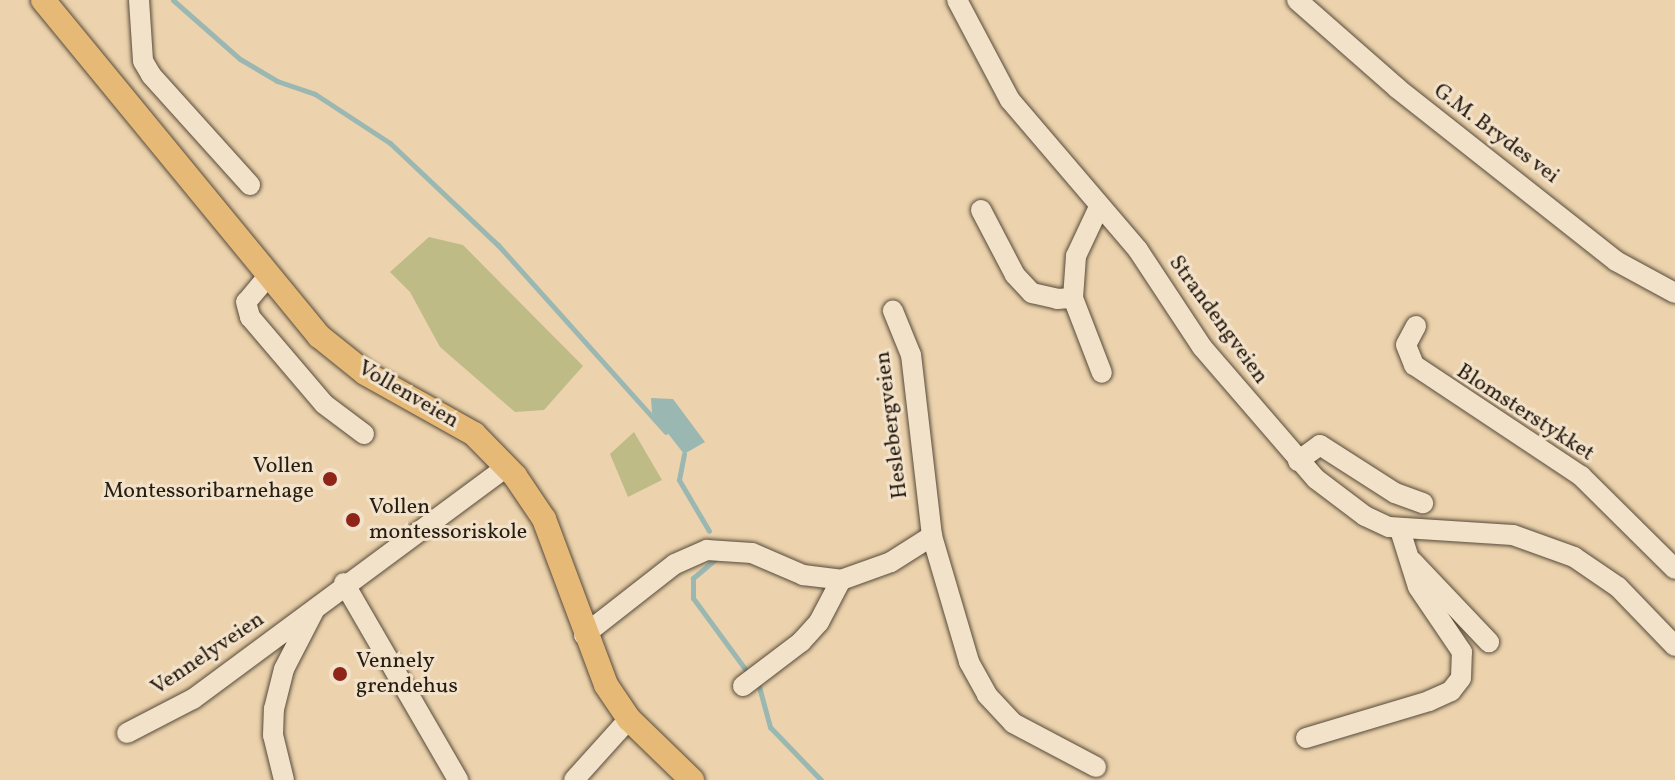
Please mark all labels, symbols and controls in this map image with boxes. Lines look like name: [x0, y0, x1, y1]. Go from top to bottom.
street label: G.M. Brydes vei: [1428, 78, 1564, 190]
street label: Strandengveien: [1163, 251, 1273, 389]
street label: Heslebergveien: [870, 350, 914, 500]
street label: Vollenveien: [353, 355, 463, 435]
street label: Blomsterstykket: [1451, 359, 1599, 467]
place label: Vollen Montessoribarnehage: [103, 453, 314, 504]
marker: Vollen Montessoribarnehage: [321, 470, 339, 488]
place label: Vollen montessoriskole: [369, 494, 527, 546]
marker: Vollen montessoriskole: [344, 511, 362, 529]
street label: Vennelyveien: [146, 607, 270, 701]
place label: Vennely grendehus: [356, 648, 458, 700]
marker: Vennely grendehus: [331, 665, 349, 683]

